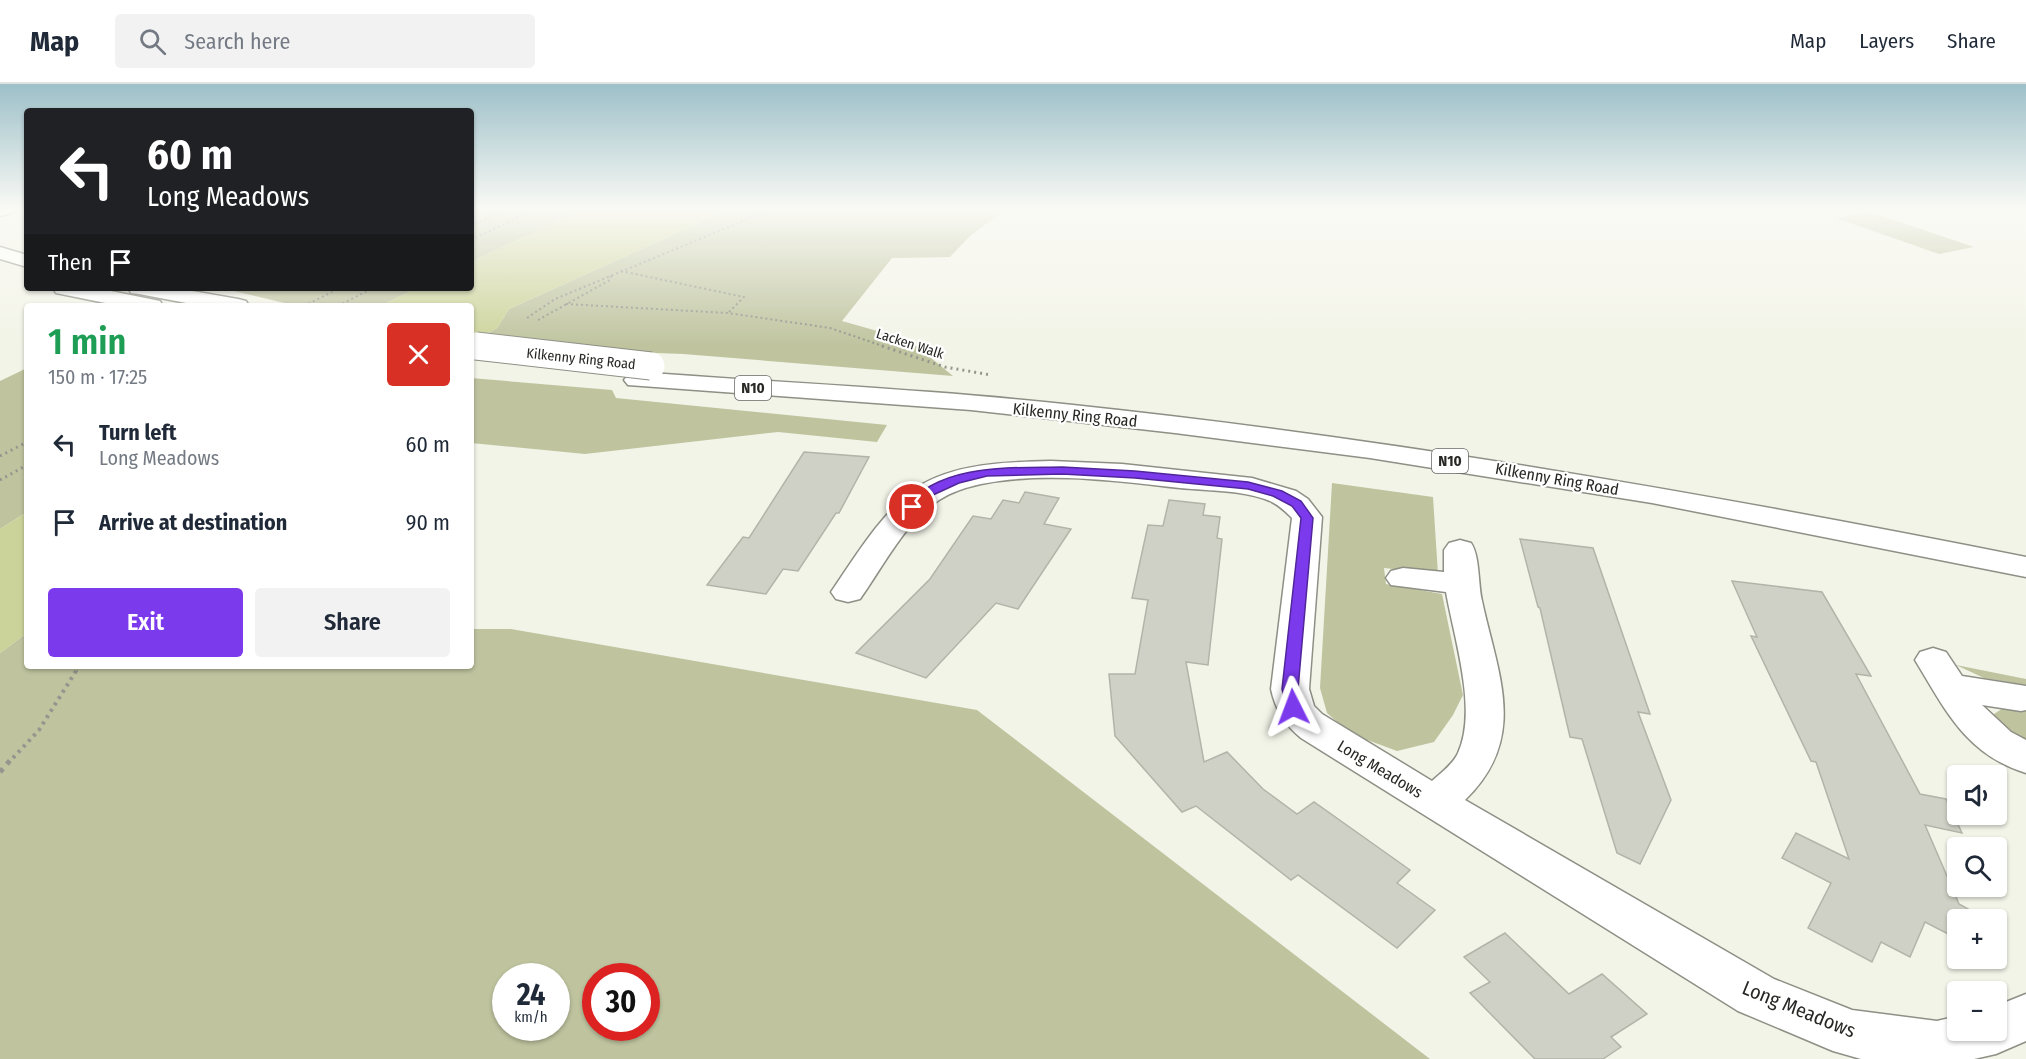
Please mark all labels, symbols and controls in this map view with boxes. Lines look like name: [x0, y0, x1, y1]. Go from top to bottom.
search box: [115, 14, 535, 68]
text: Map: [30, 25, 79, 58]
icon: search: [136, 25, 169, 58]
text: Search here: [184, 28, 290, 55]
text: Map: [1790, 28, 1826, 54]
text: Layers: [1859, 28, 1914, 54]
text: Share: [1947, 28, 1996, 54]
text: 60 m: [147, 130, 233, 180]
icon: left: [48, 132, 126, 210]
text: Long Meadows: [147, 181, 309, 213]
icon: arrive: [104, 246, 137, 279]
text: Then: [48, 249, 92, 276]
text: 1 min: [48, 320, 126, 364]
button: close: [387, 323, 450, 386]
street label: Lacken Walk: [874, 325, 946, 363]
street label: Kilkenny Ring Road: [526, 345, 636, 373]
text: 150 m · 17:25: [48, 365, 147, 389]
road number: N10: [735, 376, 771, 400]
street label: Kilkenny Ring Road: [1012, 399, 1138, 431]
text: Turn left: [99, 419, 177, 446]
icon: left: [48, 428, 81, 461]
text: 60 m: [406, 431, 450, 458]
text: Long Meadows: [99, 446, 219, 470]
road number: N10: [1432, 449, 1468, 473]
street label: Kilkenny Ring Road: [1494, 459, 1620, 499]
pin: [886, 481, 937, 532]
icon: arrive: [895, 490, 928, 523]
icon: arrive: [48, 506, 81, 539]
text: Arrive at destination: [99, 509, 287, 536]
text: 90 m: [406, 509, 450, 536]
button: Exit: [48, 588, 243, 657]
button: Share: [255, 588, 450, 657]
position arrow: [1261, 675, 1325, 739]
street label: Long Meadows: [1334, 736, 1426, 802]
map controls: [1947, 765, 2007, 1041]
button: sound: [1947, 765, 2007, 825]
button: search: [1947, 837, 2007, 897]
button: +: [1947, 909, 2007, 969]
speed limit sign: 30: [582, 963, 660, 1041]
street label: Long Meadows: [1739, 975, 1859, 1043]
text: 24: [517, 977, 545, 1013]
button: −: [1947, 981, 2007, 1041]
text: km/h: [514, 1008, 548, 1026]

